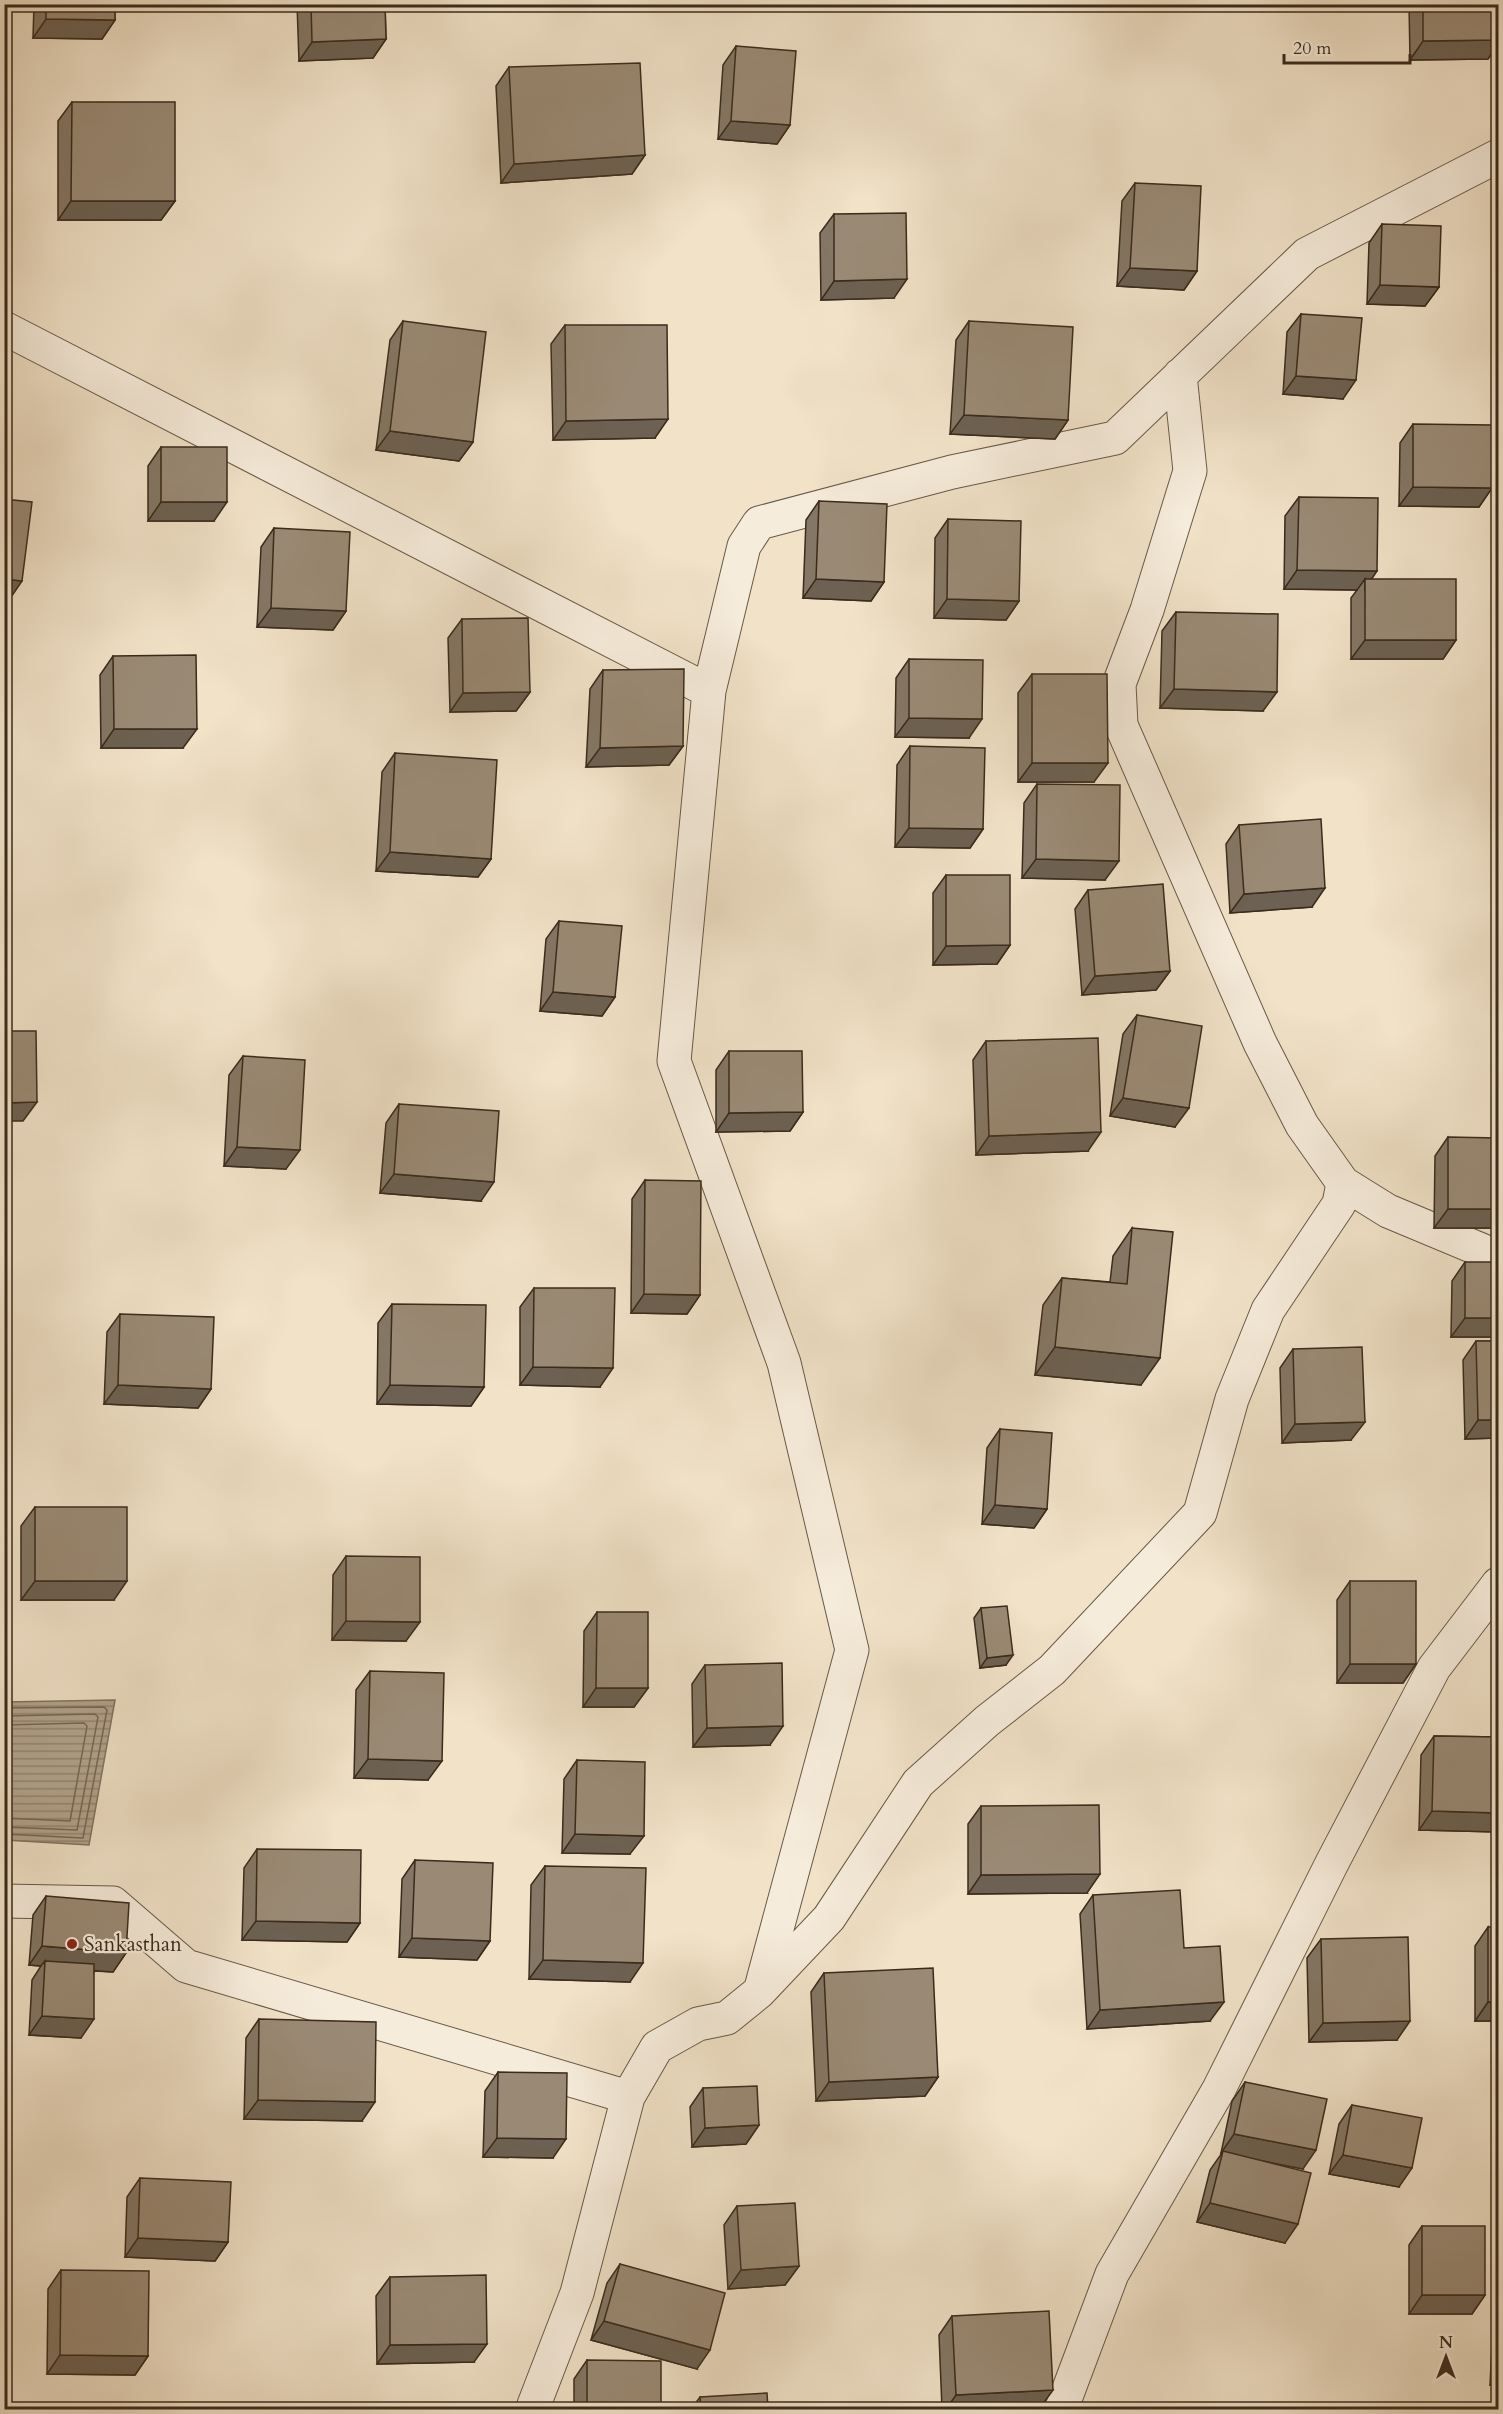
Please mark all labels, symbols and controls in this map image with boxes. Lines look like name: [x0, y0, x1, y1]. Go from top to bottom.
scale bar: [1284, 27, 1410, 65]
text: 20 m: [1293, 36, 1332, 61]
place label: Sankasthan: [84, 1930, 182, 1959]
marker: Sankasthan: [65, 1937, 79, 1951]
north arrow: [1416, 2327, 1476, 2387]
text: N: [1439, 2332, 1453, 2354]

